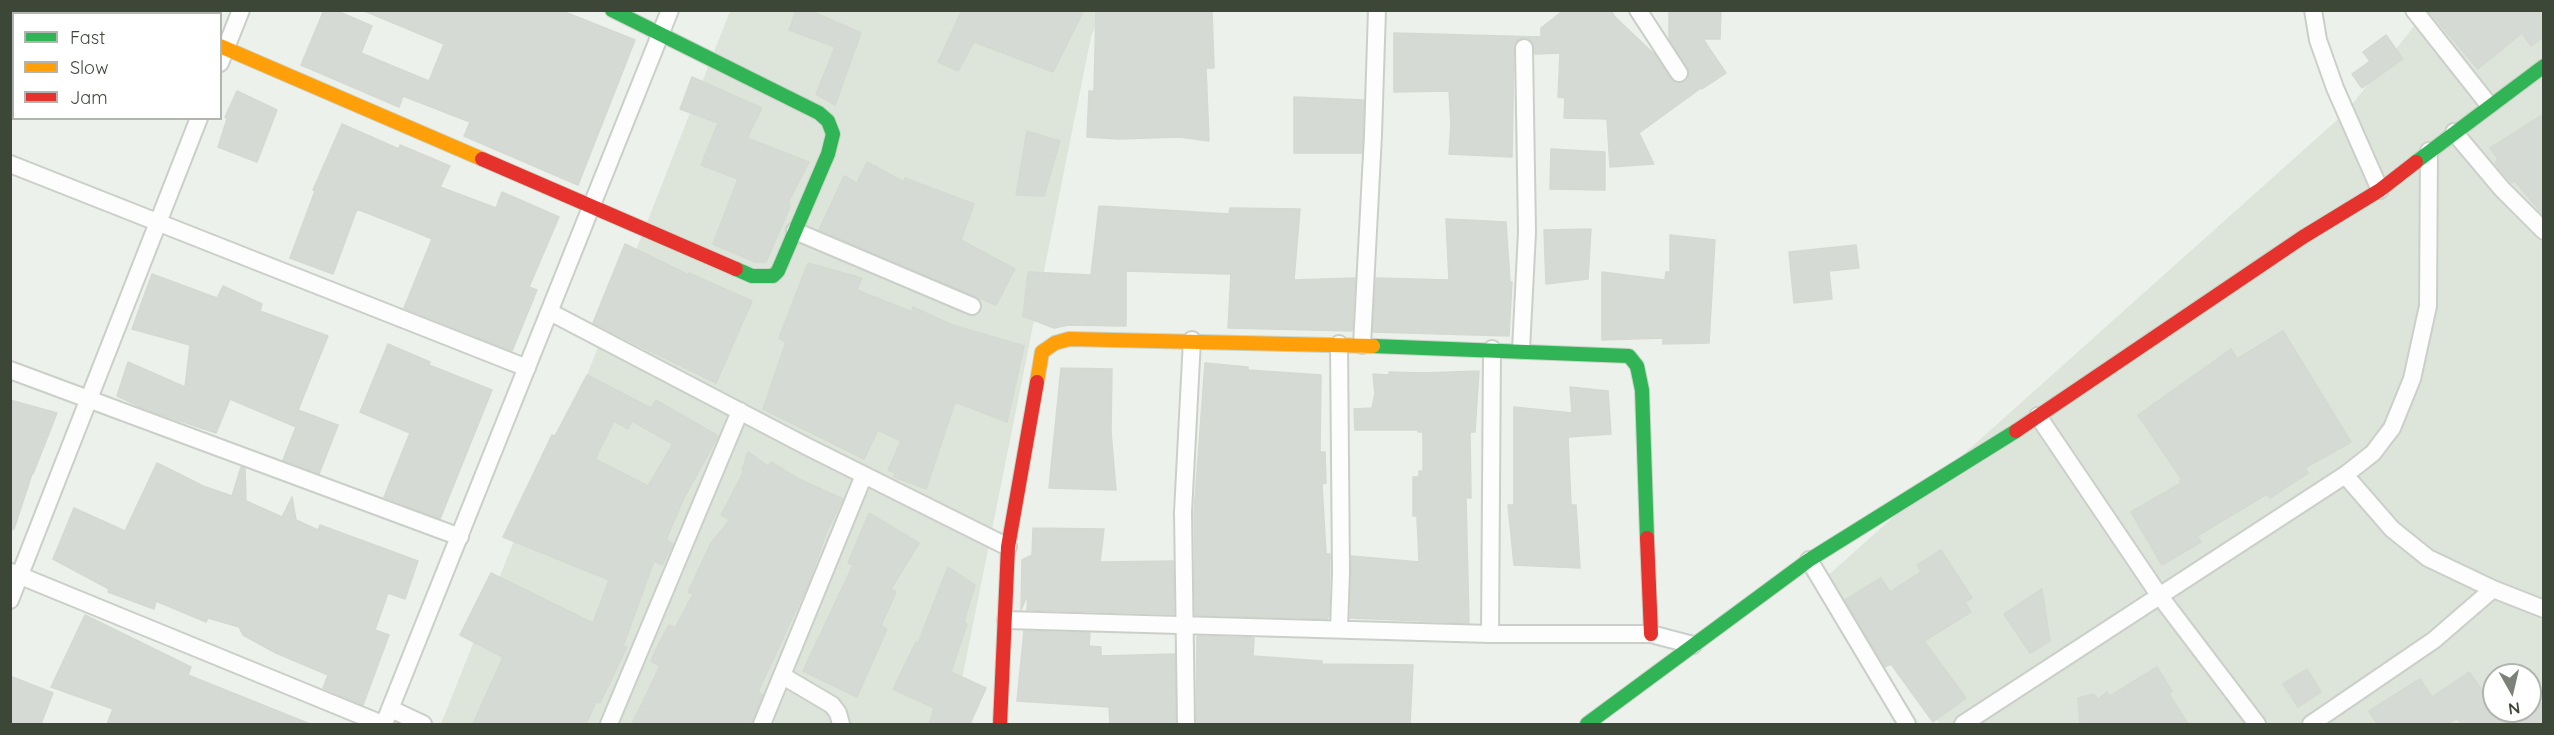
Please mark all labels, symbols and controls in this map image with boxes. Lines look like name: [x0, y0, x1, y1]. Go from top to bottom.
legend: [12, 12, 222, 120]
text: Fast: [70, 26, 105, 49]
text: Slow: [70, 56, 108, 79]
text: Jam: [70, 86, 108, 109]
north arrow: [2482, 663, 2542, 723]
text: N: [2507, 698, 2521, 720]

